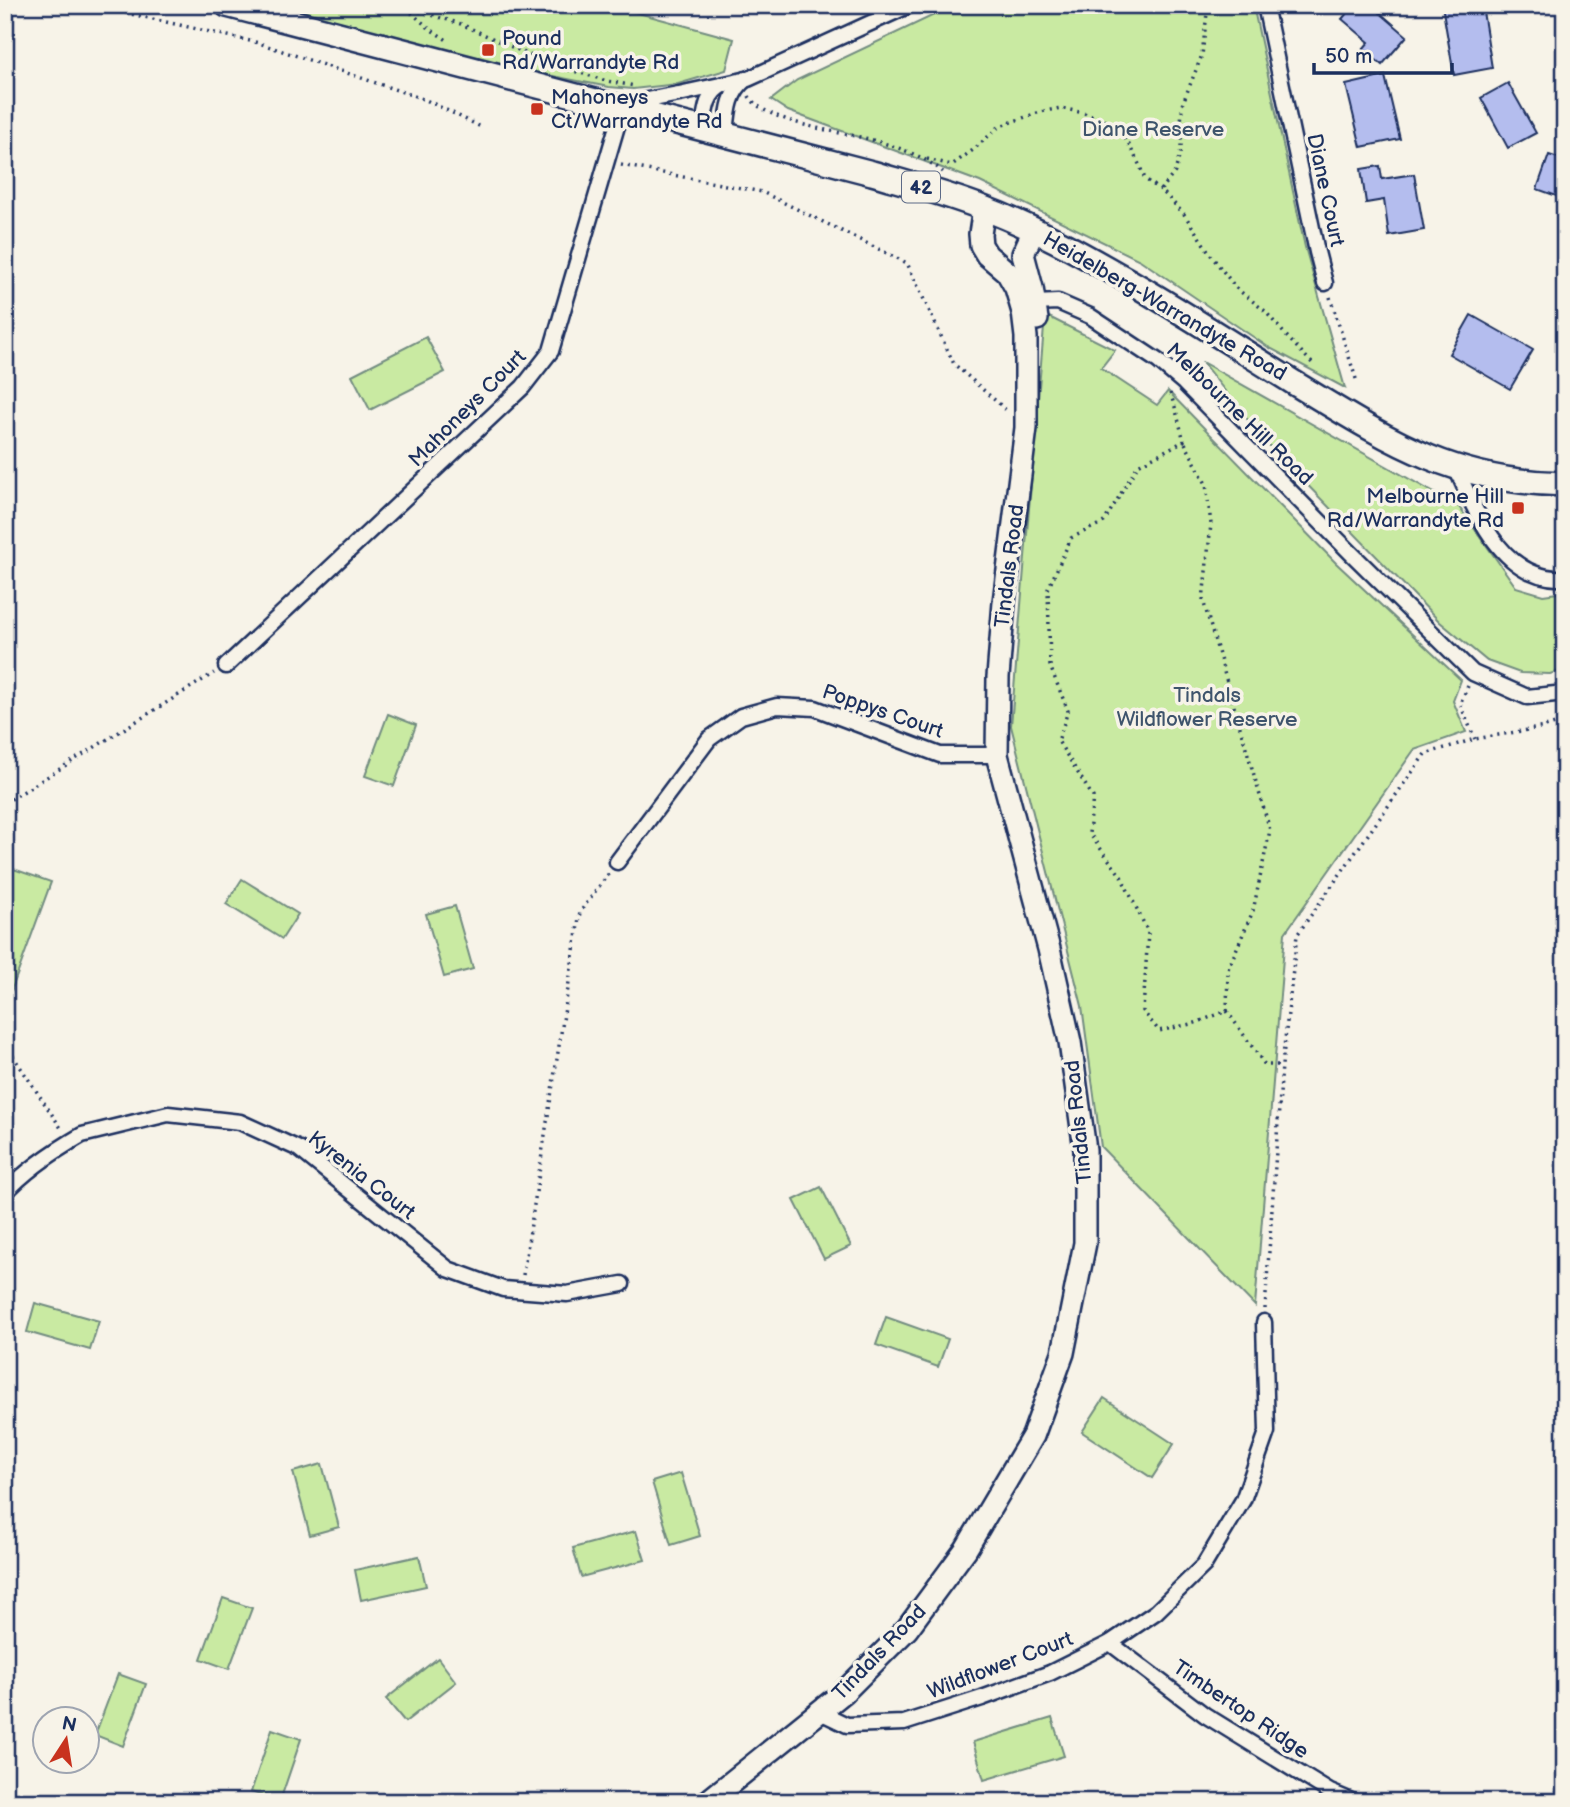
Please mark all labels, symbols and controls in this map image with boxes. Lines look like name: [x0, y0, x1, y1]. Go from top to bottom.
place label: Pound Rd/Warrandyte Rd: [502, 26, 679, 75]
scale bar: [1314, 32, 1453, 76]
marker: Pound Rd/Warrandyte Rd: [480, 42, 496, 58]
text: 50 m: [1325, 44, 1372, 69]
place label: Mahoneys Ct/Warrandyte Rd: [551, 85, 723, 134]
marker: Mahoneys Ct/Warrandyte Rd: [529, 101, 545, 117]
park label: Diane Reserve: [1082, 117, 1224, 142]
street label: Diane Court: [1301, 131, 1350, 249]
road number: 42: [902, 172, 940, 202]
street label: Heidelberg-Warrandyte Road: [1039, 226, 1291, 387]
street label: Melbourne Hill Road: [1161, 338, 1318, 491]
street label: Mahoneys Court: [404, 344, 532, 472]
place label: Melbourne Hill Rd/Warrandyte Rd: [1327, 484, 1504, 533]
marker: Melbourne Hill Rd/Warrandyte Rd: [1510, 500, 1526, 516]
street label: Tindals Road: [990, 503, 1029, 629]
street label: Poppys Court: [819, 679, 947, 744]
park label: Tindals Wildflower Reserve: [1116, 683, 1298, 732]
street label: Tindals Road: [1060, 1059, 1097, 1185]
street label: Kyrenia Court: [303, 1126, 421, 1225]
street label: Tindals Road: [827, 1599, 931, 1706]
street label: Wildflower Court: [924, 1626, 1077, 1705]
street label: Timbertop Ridge: [1168, 1655, 1313, 1764]
north arrow: [32, 1706, 102, 1776]
text: N: [60, 1712, 79, 1738]

